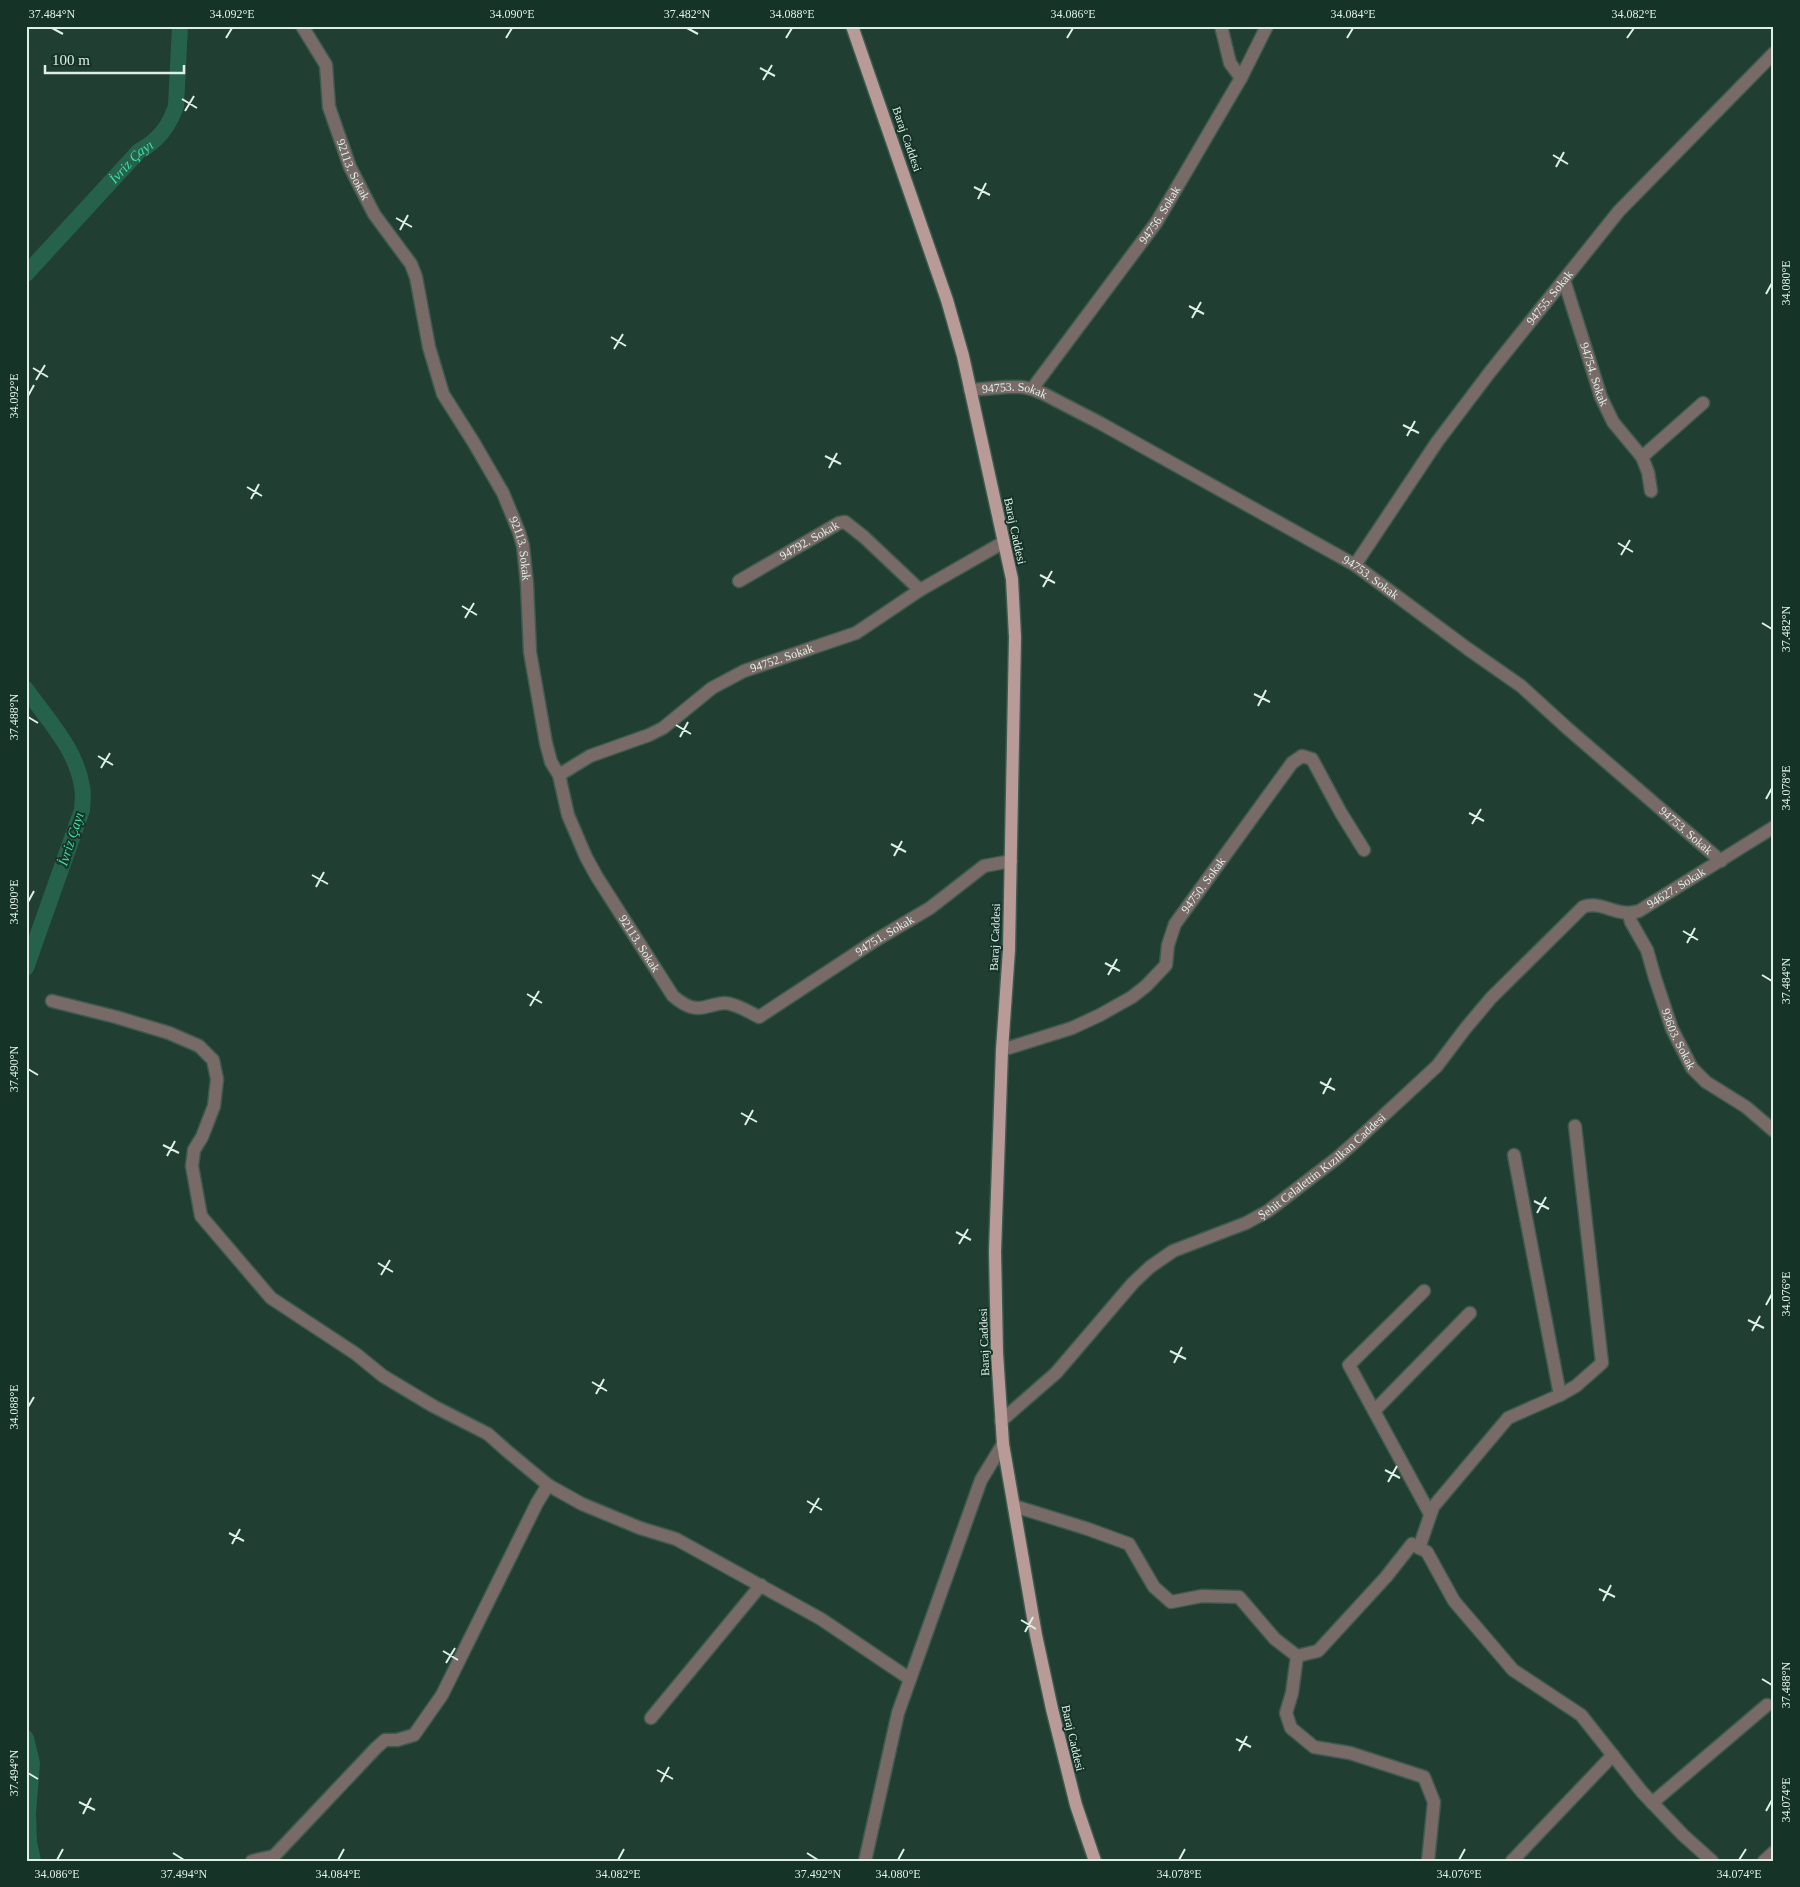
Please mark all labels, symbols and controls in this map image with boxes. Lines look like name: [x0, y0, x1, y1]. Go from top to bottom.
text: 37.484°N: [29, 7, 76, 21]
text: 34.092°E: [209, 7, 255, 21]
text: 34.090°E: [489, 7, 535, 21]
text: 37.482°N: [664, 7, 711, 21]
text: 34.088°E: [769, 7, 815, 21]
text: 34.086°E: [1050, 7, 1096, 21]
text: 34.084°E: [1330, 7, 1376, 21]
text: 34.082°E: [1611, 7, 1657, 21]
scale bar: [45, 42, 184, 74]
text: 100 m: [52, 52, 90, 68]
street label: Baraj Caddesi: [889, 105, 925, 174]
water label: İvriz Çayı: [105, 137, 156, 187]
street label: 92113. Sokak: [334, 137, 373, 203]
street label: 94756. Sokak: [1136, 183, 1183, 247]
text: 34.080°E: [1779, 260, 1793, 306]
street label: 94755. Sokak: [1524, 267, 1576, 328]
street label: 94754. Sokak: [1577, 341, 1611, 408]
text: 34.092°E: [7, 373, 21, 419]
street label: 94753. Sokak: [981, 380, 1049, 401]
street label: Baraj Caddesi: [1001, 496, 1029, 566]
street label: 92113. Sokak: [506, 514, 534, 581]
street label: 94792. Sokak: [777, 518, 841, 563]
street label: 94753. Sokak: [1340, 552, 1402, 602]
text: 37.482°N: [1779, 605, 1793, 652]
street label: 94752. Sokak: [748, 641, 815, 675]
text: 37.488°N: [7, 693, 21, 740]
text: 34.078°E: [1779, 765, 1793, 811]
street label: 94753. Sokak: [1656, 804, 1715, 858]
water label: İvriz Çayı: [55, 810, 87, 869]
street label: 94750. Sokak: [1178, 854, 1228, 916]
street label: 94627. Sokak: [1644, 865, 1708, 911]
text: 34.090°E: [7, 879, 21, 925]
street label: Baraj Caddesi: [987, 902, 1003, 971]
street label: 92113. Sokak: [616, 912, 663, 975]
street label: 94751. Sokak: [853, 912, 916, 959]
text: 37.484°N: [1779, 957, 1793, 1004]
street label: 93603. Sokak: [1659, 1007, 1699, 1072]
text: 37.490°N: [7, 1045, 21, 1092]
street label: Şehit Celalettin Kızılkan Caddesi: [1256, 1110, 1389, 1222]
text: 34.076°E: [1779, 1271, 1793, 1317]
street label: Baraj Caddesi: [976, 1307, 992, 1376]
text: 34.088°E: [7, 1384, 21, 1430]
text: 37.488°N: [1779, 1661, 1793, 1708]
street label: Baraj Caddesi: [1059, 1703, 1088, 1773]
text: 37.494°N: [7, 1749, 21, 1796]
text: 34.074°E: [1779, 1777, 1793, 1823]
text: 34.086°E: [34, 1867, 80, 1881]
text: 37.494°N: [161, 1867, 208, 1881]
text: 34.084°E: [315, 1867, 361, 1881]
text: 34.082°E: [595, 1867, 641, 1881]
text: 37.492°N: [795, 1867, 842, 1881]
text: 34.080°E: [875, 1867, 921, 1881]
text: 34.078°E: [1156, 1867, 1202, 1881]
text: 34.076°E: [1436, 1867, 1482, 1881]
text: 34.074°E: [1716, 1867, 1762, 1881]

